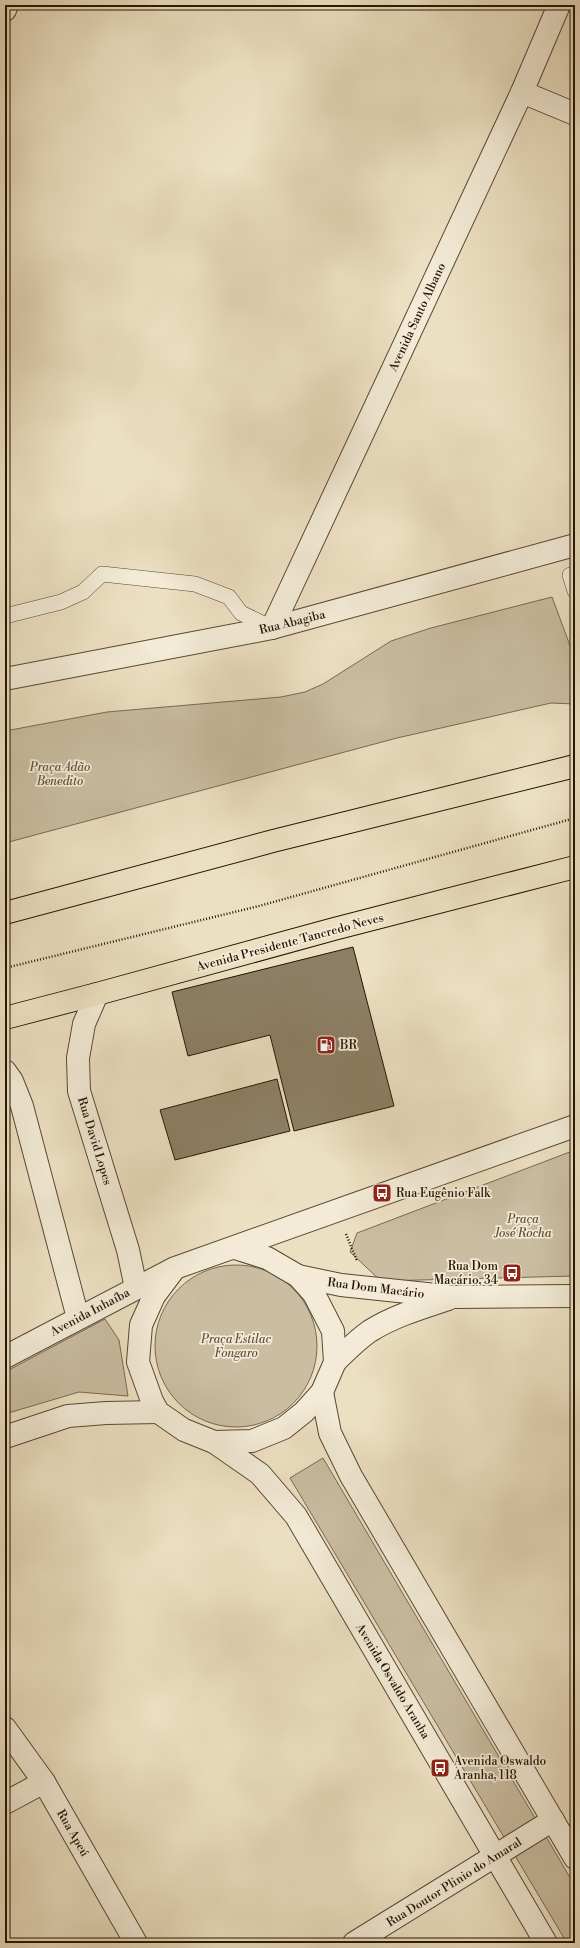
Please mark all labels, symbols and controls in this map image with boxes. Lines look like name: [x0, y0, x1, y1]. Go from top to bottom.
street label: Avenida Santo Albano: [385, 260, 449, 375]
street label: Rua Abagiba: [257, 607, 328, 638]
park label: Praça Adão Benedito: [29, 760, 90, 789]
street label: Avenida Presidente Tancredo Neves: [194, 910, 385, 975]
fuel station icon: BR: [315, 1034, 337, 1056]
place label: BR: [339, 1038, 357, 1053]
street label: Rua David Lopes: [74, 1095, 115, 1187]
bus stop icon: Rua Eugênio Falk: [371, 1182, 393, 1204]
place label: Rua Eugênio Falk: [396, 1186, 491, 1201]
park label: Praça José Rocha: [493, 1212, 552, 1241]
place label: Rua Dom Macário, 34: [434, 1259, 498, 1288]
bus stop icon: Rua Dom Macário, 34: [501, 1262, 523, 1284]
street label: Rua Dom Macário: [327, 1275, 426, 1302]
street label: Avenida Inhaíba: [47, 1285, 133, 1340]
park label: Praça Estilac Fongaro: [200, 1332, 271, 1361]
street label: Avenida Osvaldo Aranha: [352, 1620, 434, 1743]
place label: Avenida Oswaldo Aranha, 118: [453, 1754, 547, 1783]
bus stop icon: Avenida Oswaldo Aranha, 118: [429, 1757, 451, 1779]
street label: Rua Apeú: [53, 1807, 92, 1860]
street label: Rua Doutor Plinio do Amaral: [384, 1834, 525, 1930]

